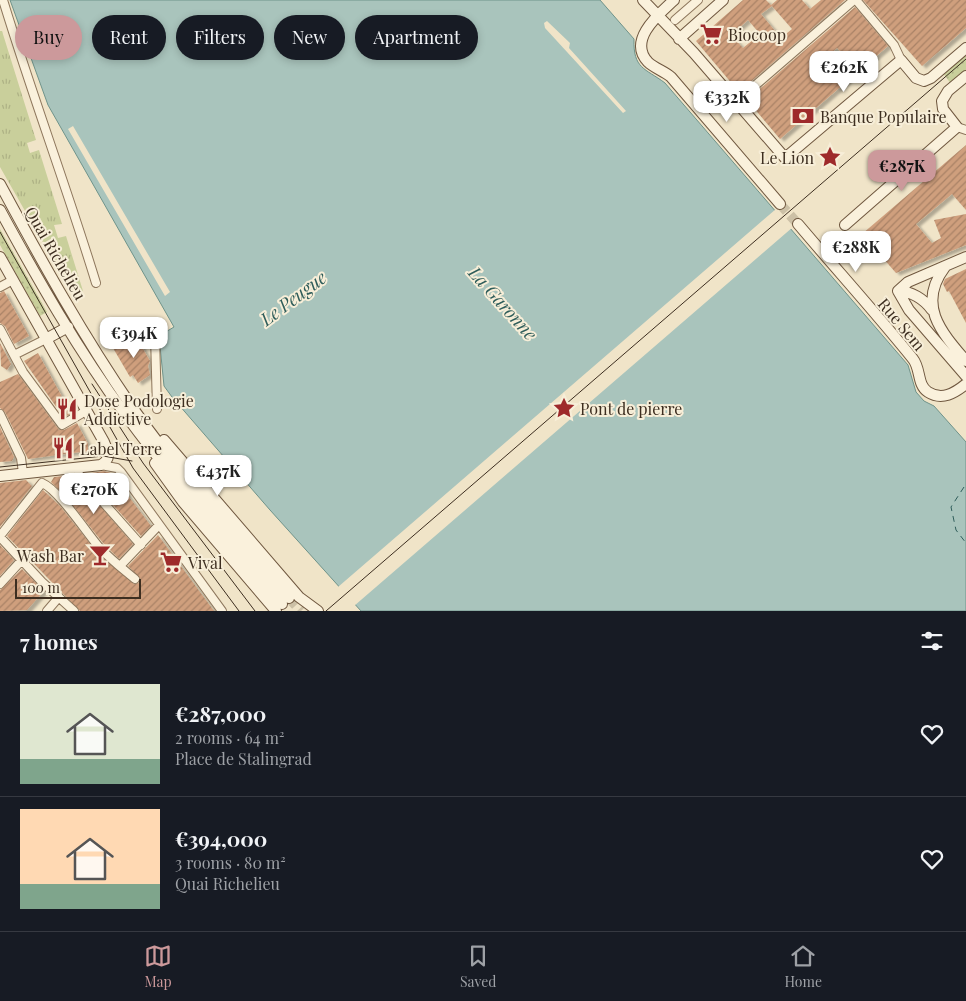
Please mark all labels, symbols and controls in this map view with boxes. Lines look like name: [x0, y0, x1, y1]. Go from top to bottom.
chip: Buy: [15, 15, 82, 60]
chip: Rent: [92, 15, 166, 60]
chip: Filters: [176, 15, 264, 60]
chip: New: [274, 15, 345, 60]
chip: Apartment: [355, 15, 478, 60]
supermarket icon: Biocoop: [698, 21, 724, 47]
place label: Biocoop: [728, 24, 786, 45]
pin: €262K: [809, 51, 879, 93]
text: €262K: [820, 56, 868, 77]
pin: €332K: [692, 80, 762, 123]
text: €332K: [704, 86, 750, 107]
bank icon: Banque Populaire: [790, 103, 816, 129]
place label: Banque Populaire: [820, 106, 947, 127]
place icon: Le Lion: [817, 144, 843, 170]
place label: Le Lion: [760, 147, 814, 168]
pin: €287K: [867, 150, 937, 192]
text: €287K: [879, 155, 925, 176]
street label: Quai Richelieu: [21, 202, 91, 304]
pin: €288K: [821, 230, 891, 273]
text: €288K: [832, 236, 880, 257]
water label: La Garonne: [463, 260, 543, 345]
water label: Le Peugue: [254, 265, 331, 331]
street label: Rue Sem: [874, 293, 930, 355]
pin: €394K: [99, 316, 169, 359]
text: €394K: [111, 322, 157, 343]
place label: Dose Podologie Addictive: [83, 390, 194, 429]
place icon: Pont de pierre: [551, 395, 577, 421]
restaurant icon: Dose Podologie Addictive: [54, 396, 80, 422]
place label: Pont de pierre: [580, 398, 682, 419]
restaurant icon: Label Terre: [50, 435, 76, 461]
place label: Label Terre: [80, 438, 162, 459]
pin: €437K: [183, 454, 253, 497]
text: €437K: [196, 460, 240, 481]
pin: €270K: [59, 472, 129, 515]
text: €270K: [70, 478, 118, 499]
bar icon: Wash Bar: [87, 542, 113, 568]
place label: Wash Bar: [16, 545, 84, 566]
supermarket icon: Vival: [158, 549, 184, 575]
place label: Vival: [187, 552, 223, 573]
scale bar: [15, 576, 141, 599]
text: 100 m: [22, 578, 60, 597]
text: 7 homes: [20, 627, 98, 655]
icon: filters: [918, 627, 946, 655]
text: €287,000: [175, 699, 266, 727]
icon: home: [60, 704, 120, 764]
icon: heart: [918, 720, 946, 748]
text: 2 rooms · 64 m²: [175, 727, 284, 748]
text: Place de Stalingrad: [175, 748, 312, 769]
text: €394,000: [175, 824, 267, 852]
icon: home: [60, 829, 120, 889]
icon: heart: [918, 845, 946, 873]
text: 3 rooms · 80 m²: [175, 852, 286, 873]
text: Quai Richelieu: [175, 873, 280, 894]
tab: Map: [144, 942, 172, 991]
tab: Saved: [460, 942, 496, 991]
tab: Home: [784, 942, 822, 991]

